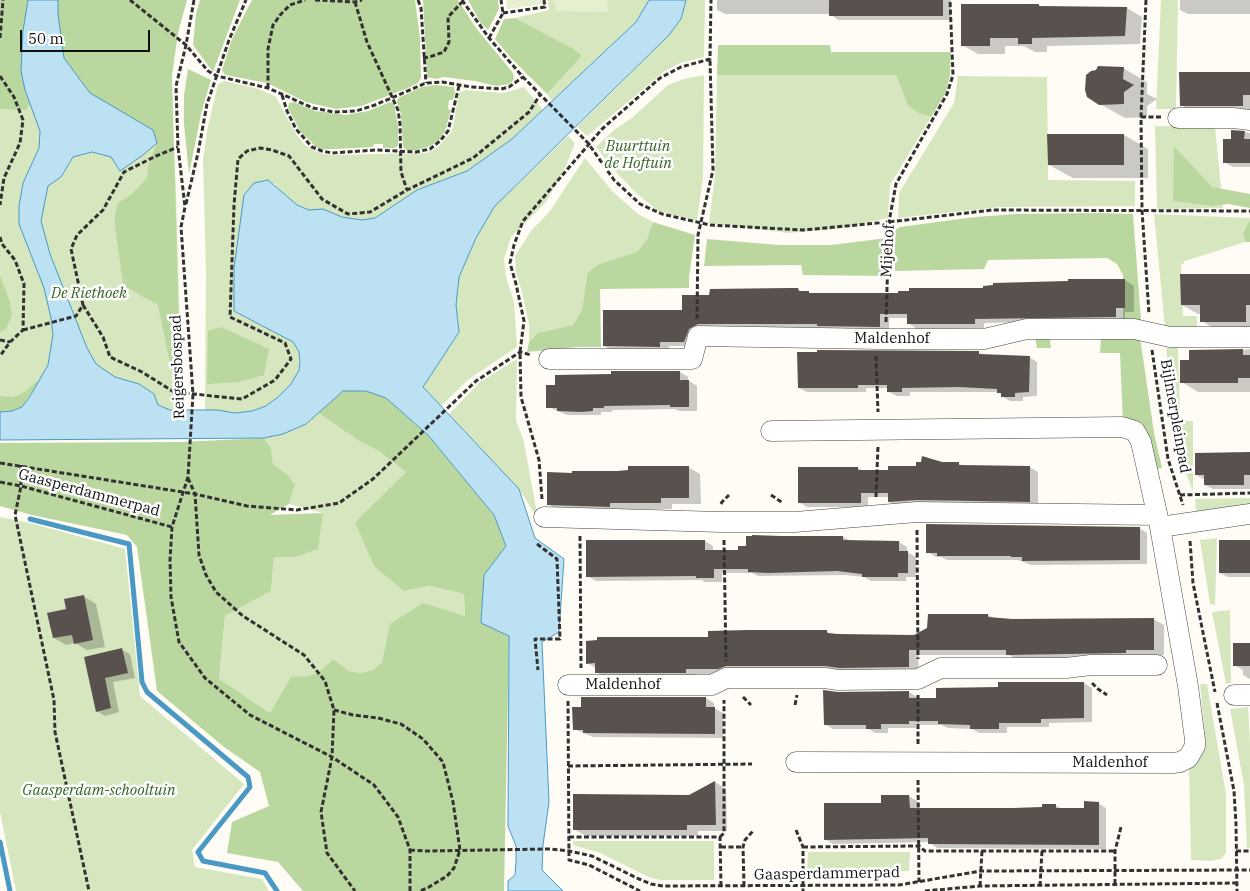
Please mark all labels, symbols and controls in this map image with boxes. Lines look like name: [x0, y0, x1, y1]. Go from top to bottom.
scale bar: [22, 20, 152, 52]
text: 50 m: [28, 29, 64, 48]
park label: Buurttuin de Hoftuin: [604, 138, 672, 173]
street label: Mijehof: [878, 224, 898, 278]
park label: De Riethoek: [51, 285, 127, 303]
street label: Reigersbospad: [167, 315, 189, 419]
street label: Maldenhof: [854, 330, 930, 348]
street label: Bijlmerpleinpad: [1156, 358, 1194, 474]
street label: Gaasperdammerpad: [16, 465, 162, 521]
street label: Maldenhof: [585, 676, 661, 694]
street label: Maldenhof: [1072, 754, 1148, 772]
park label: Gaasperdam-schooltuin: [22, 782, 176, 800]
street label: Gaasperdammerpad: [754, 864, 900, 884]

